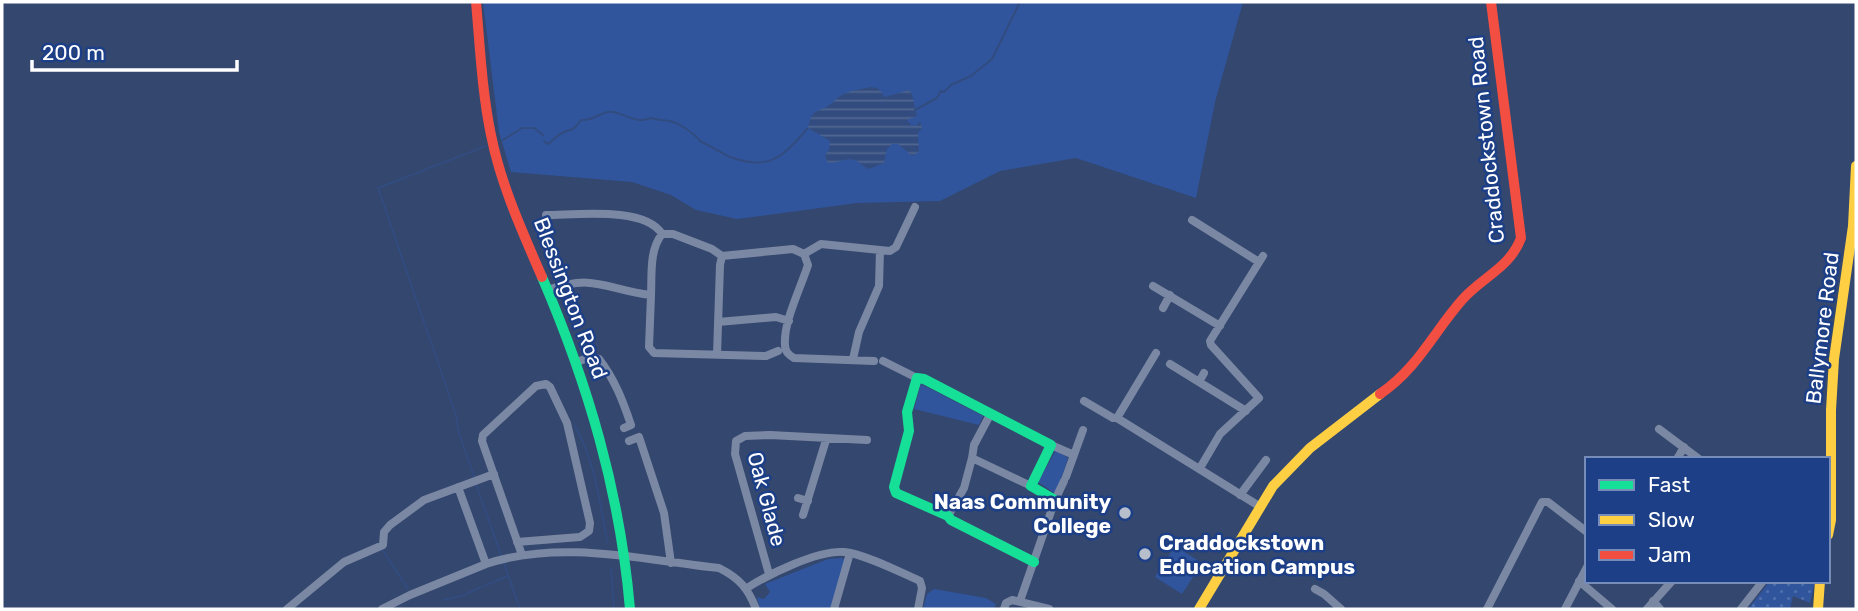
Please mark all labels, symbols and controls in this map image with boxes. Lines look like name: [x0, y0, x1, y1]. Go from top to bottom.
scale bar: [32, 28, 236, 72]
street label: Craddockstown Road: [1463, 35, 1509, 245]
text: 200 m: [42, 40, 105, 65]
street label: Blessington Road: [529, 214, 613, 382]
street label: Ballymore Road: [1800, 251, 1844, 405]
street label: Oak Glade: [742, 449, 792, 549]
legend: [1585, 457, 1830, 583]
text: Fast: [1648, 472, 1690, 497]
place label: Naas Community College: [934, 489, 1111, 538]
marker: Naas Community College: [1117, 505, 1133, 521]
text: Slow: [1648, 507, 1695, 532]
place label: Craddockstown Education Campus: [1159, 530, 1355, 579]
text: Jam: [1648, 542, 1692, 567]
marker: Craddockstown Education Campus: [1137, 546, 1153, 562]

